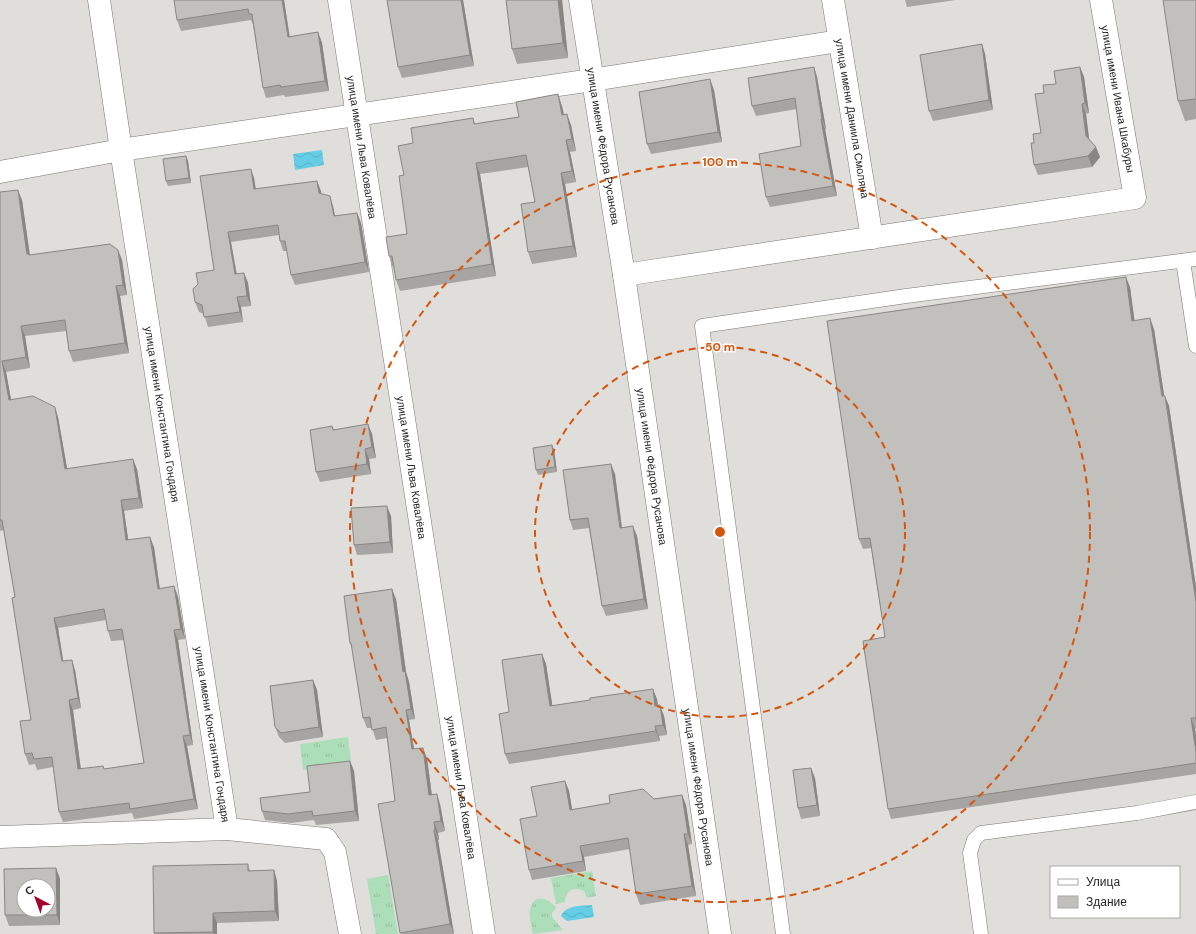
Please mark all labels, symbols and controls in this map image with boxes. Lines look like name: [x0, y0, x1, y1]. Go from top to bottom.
street label: улица имени Ивана Шкабуры: [1098, 24, 1138, 174]
street label: улица имени Даниила Смоляна: [832, 38, 873, 200]
street label: улица имени Фёдора Русанова: [584, 67, 623, 227]
street label: улица имени Льва Ковалёва: [344, 75, 380, 221]
text: 100 m: [702, 154, 738, 170]
street label: улица имени Константина Гондаря: [142, 325, 183, 503]
text: 50 m: [705, 339, 735, 355]
street label: улица имени Фёдора Русанова: [634, 387, 670, 547]
street label: улица имени Льва Ковалёва: [394, 395, 430, 541]
centre of rings: [713, 525, 727, 539]
street label: улица имени Константина Гондаря: [192, 645, 233, 823]
street label: улица имени Фёдора Русанова: [680, 707, 717, 868]
street label: улица имени Льва Ковалёва: [443, 715, 479, 861]
legend: [1050, 866, 1180, 918]
text: Улица: [1086, 874, 1120, 890]
north arrow: [16, 878, 56, 918]
text: С: [22, 883, 37, 898]
text: Здание: [1086, 894, 1127, 910]

